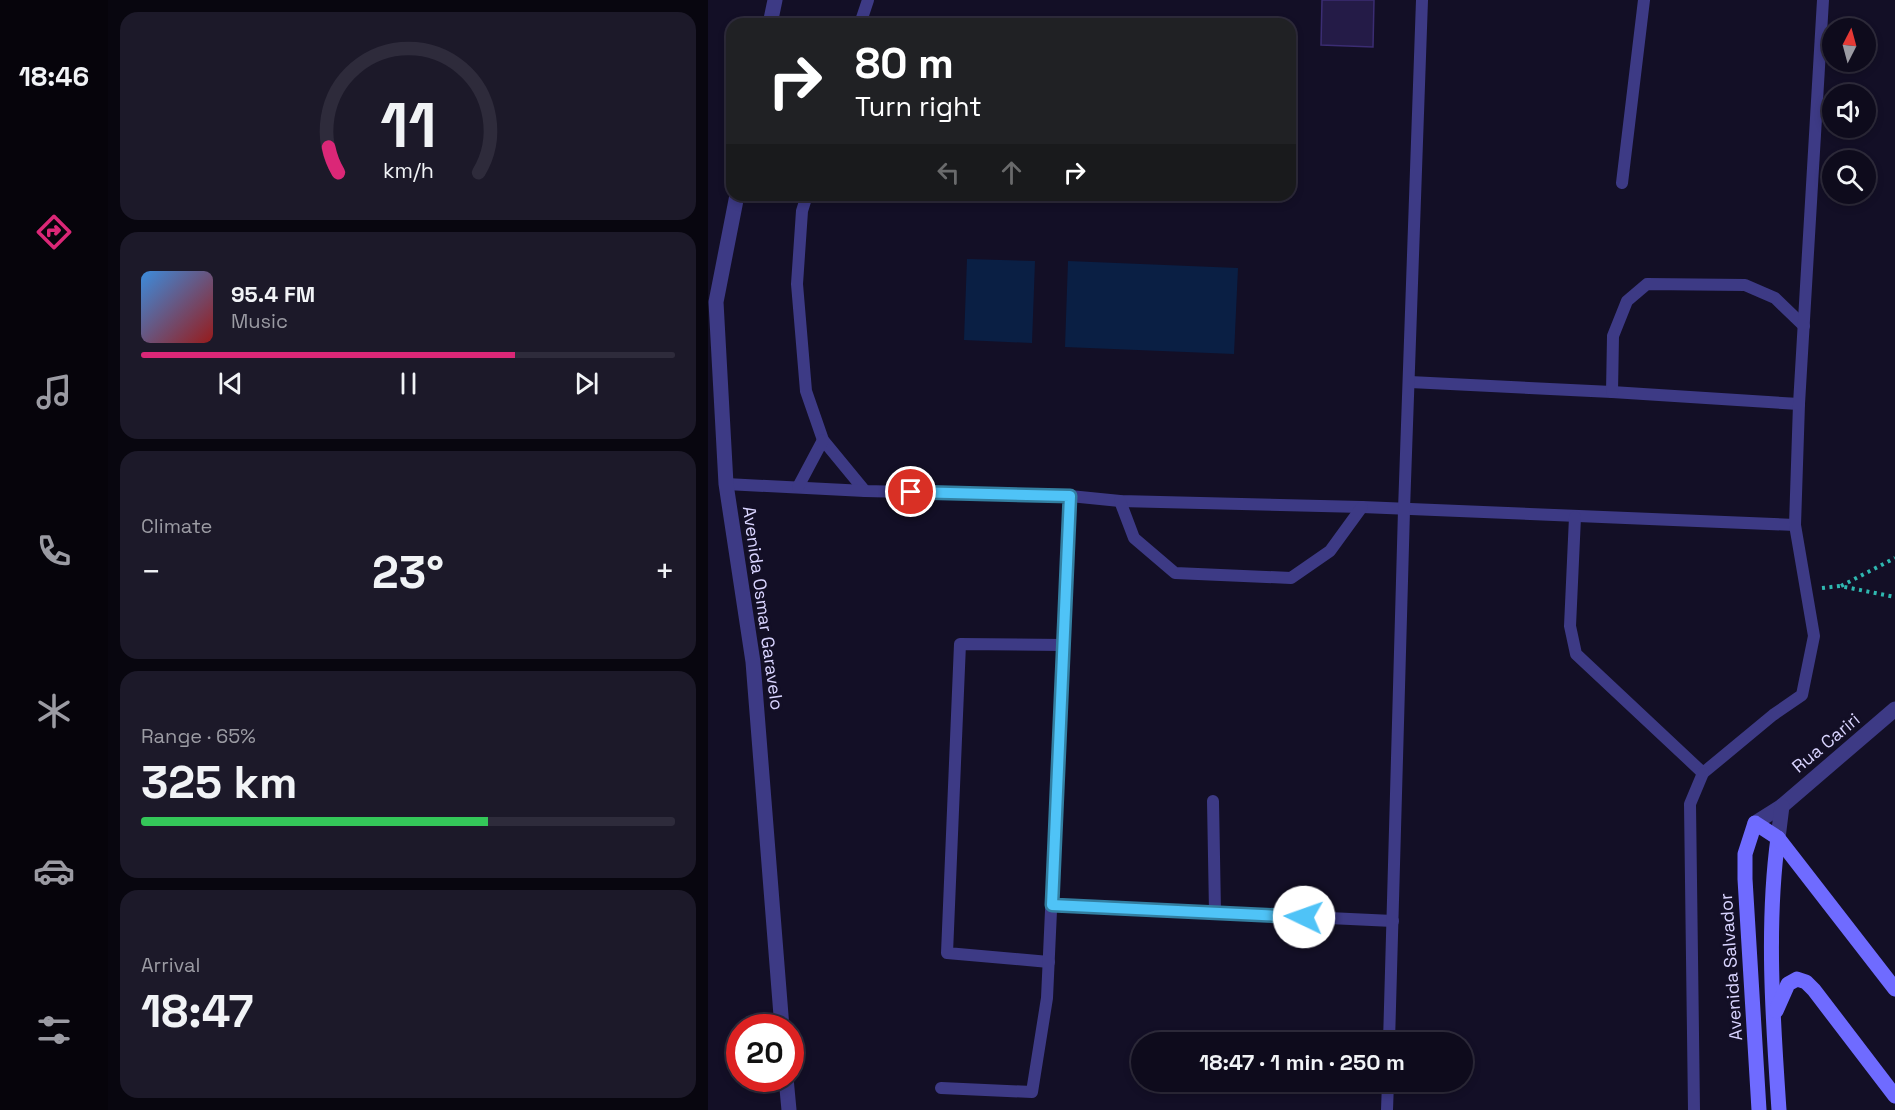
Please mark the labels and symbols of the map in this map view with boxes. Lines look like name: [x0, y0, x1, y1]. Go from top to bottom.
north arrow: [1822, 18, 1876, 72]
pin: [885, 466, 936, 517]
street label: Avenida Osmar Garavelo: [738, 504, 789, 711]
street label: Rua Cariri: [1787, 708, 1864, 778]
position arrow: [1272, 885, 1336, 949]
street label: Avenida Salvador: [1714, 892, 1747, 1042]
speed limit sign: 20: [726, 1014, 804, 1092]

